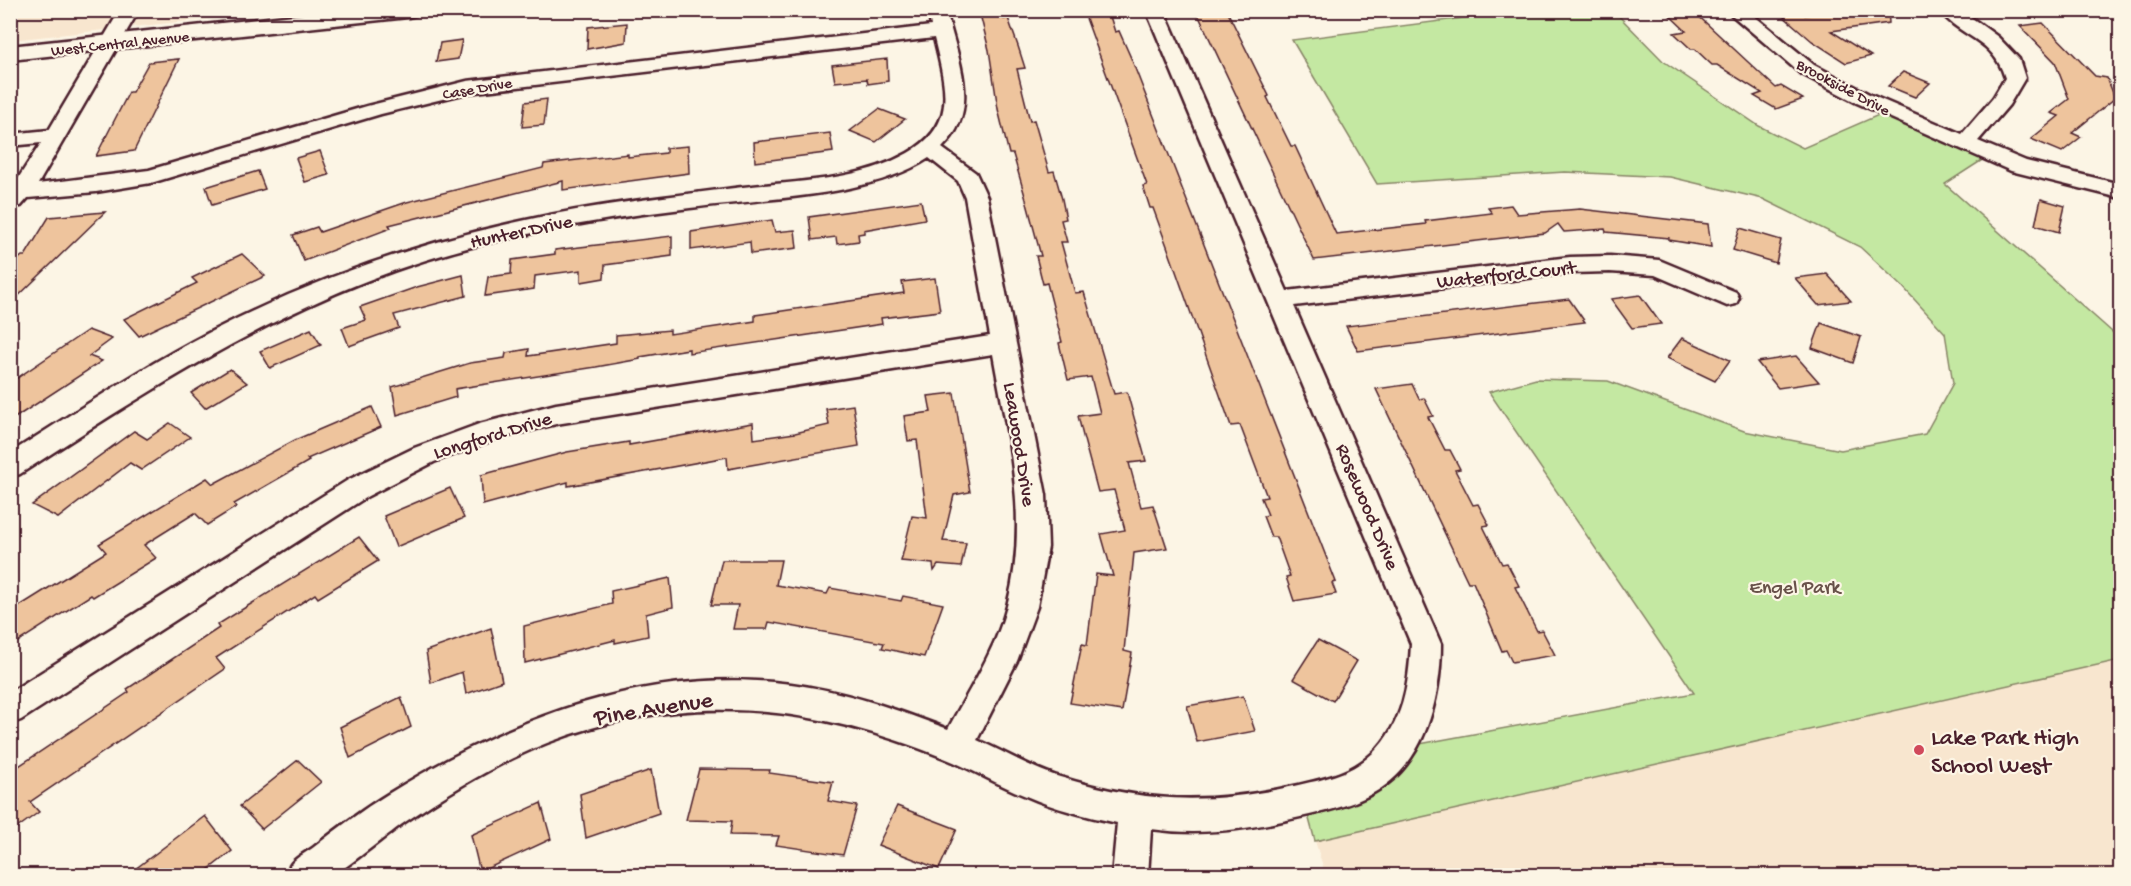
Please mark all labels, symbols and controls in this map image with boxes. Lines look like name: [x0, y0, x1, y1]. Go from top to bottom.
street label: West Central Avenue: [50, 29, 191, 62]
street label: Brookside Drive: [1791, 56, 1893, 122]
street label: Case Drive: [441, 75, 515, 106]
street label: Hunter Drive: [468, 211, 576, 256]
street label: Waterford Court: [1436, 258, 1579, 295]
street label: Leawood Drive: [996, 381, 1039, 509]
street label: Longford Drive: [431, 408, 555, 466]
street label: Rosewood Drive: [1329, 441, 1403, 575]
park label: Engel Park: [1750, 578, 1843, 601]
street label: Pine Avenue: [591, 687, 716, 734]
place label: Lake Park High School West: [1931, 725, 2079, 782]
marker: Lake Park High School West: [1912, 743, 1926, 757]

